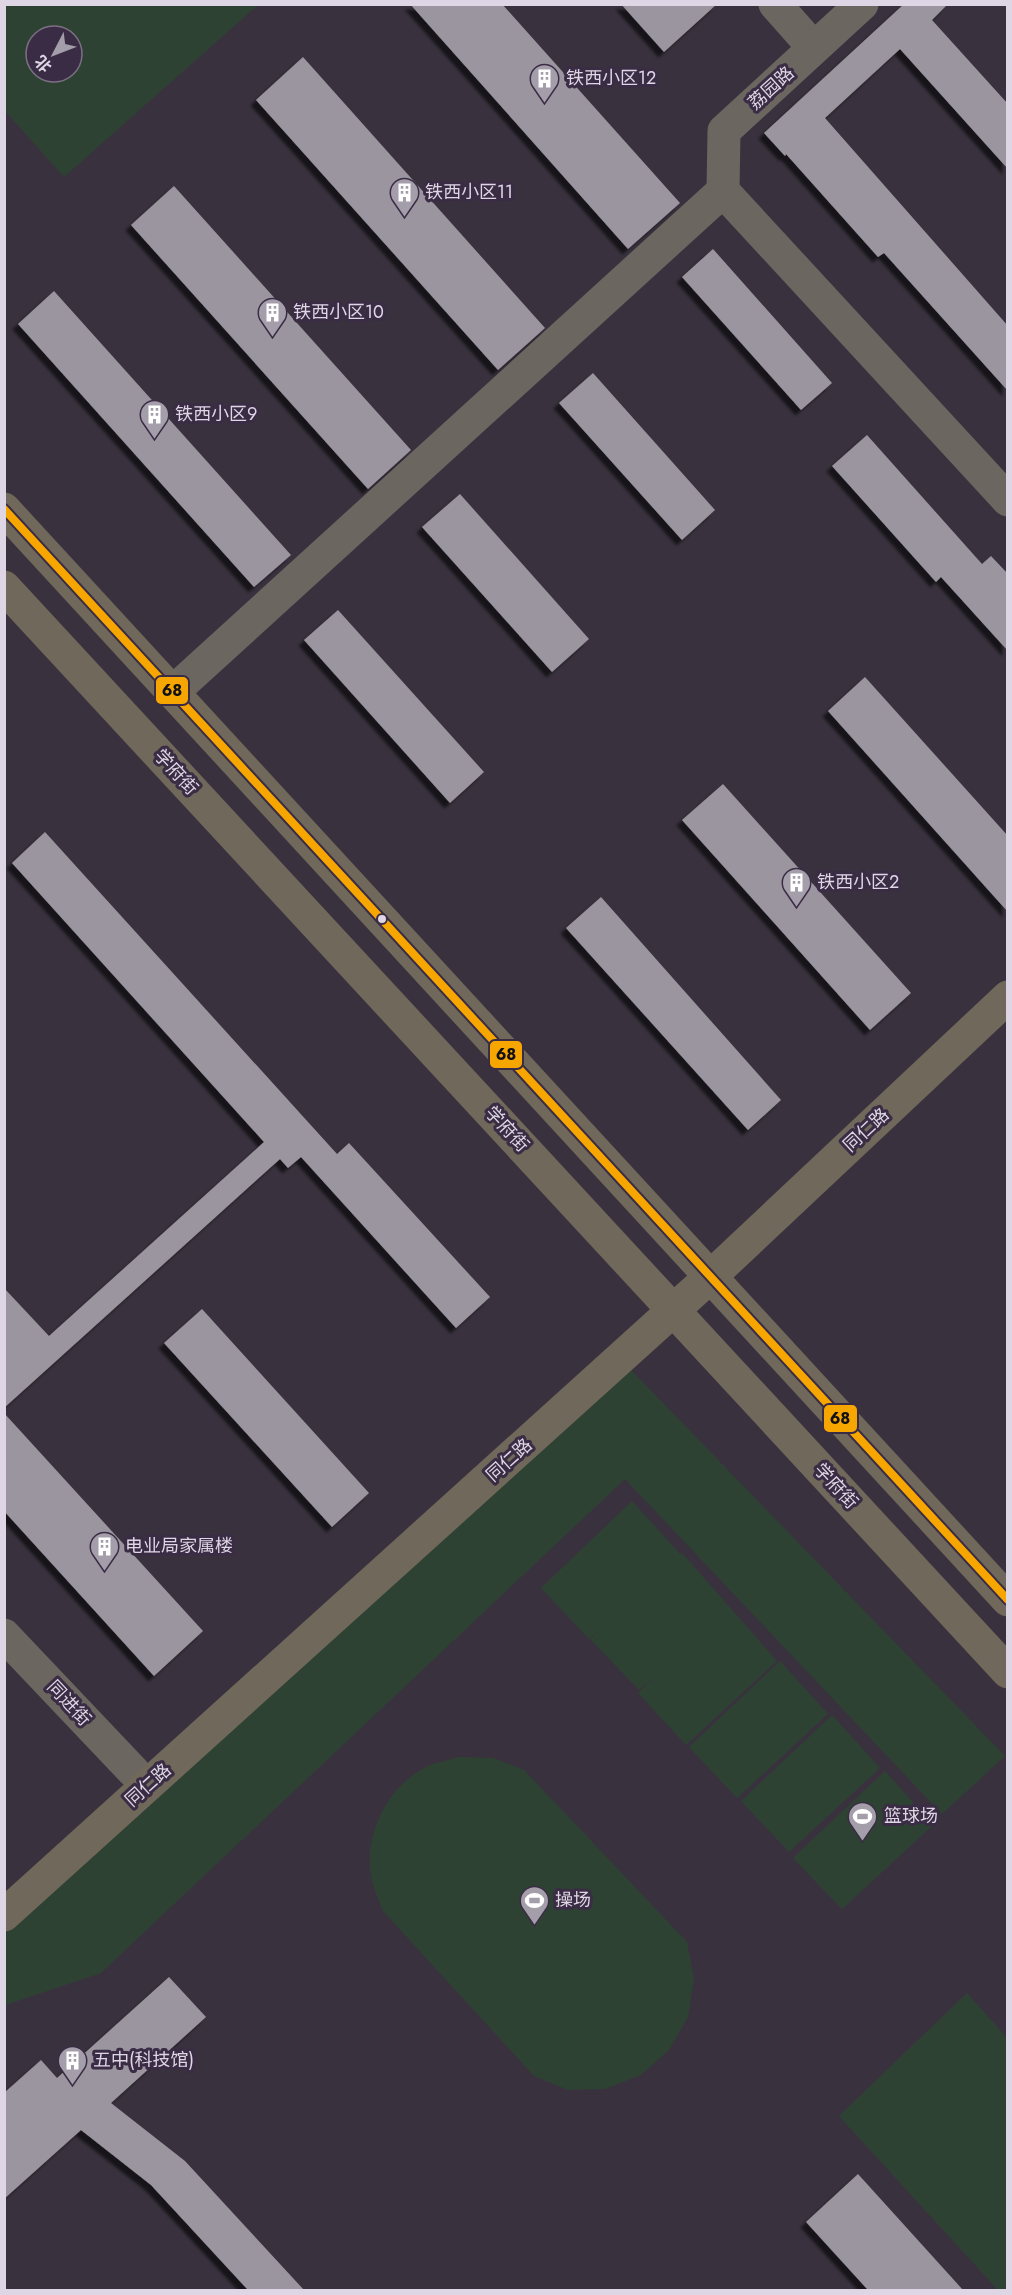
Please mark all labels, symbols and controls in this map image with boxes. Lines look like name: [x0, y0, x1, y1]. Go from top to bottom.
north arrow: [24, 24, 84, 84]
text: 北: [29, 50, 57, 77]
street label: 荔园路: [742, 60, 800, 116]
building icon: 铁西小区12: [529, 62, 561, 104]
place label: 铁西小区12: [566, 65, 656, 91]
building icon: 铁西小区11: [388, 176, 420, 218]
place label: 铁西小区11: [425, 179, 513, 205]
building icon: 铁西小区10: [256, 296, 288, 338]
place label: 铁西小区10: [293, 299, 384, 325]
building icon: 铁西小区9: [138, 398, 170, 440]
place label: 铁西小区9: [175, 401, 257, 427]
line badge: 68: [155, 676, 189, 705]
text: 68: [162, 679, 182, 702]
street label: 学府街: [148, 743, 204, 801]
building icon: 铁西小区2: [780, 866, 812, 908]
place label: 铁西小区2: [817, 869, 899, 895]
unlabelled marker: [376, 913, 388, 925]
line badge: 68: [489, 1040, 523, 1069]
text: 68: [496, 1043, 516, 1066]
street label: 学府街: [479, 1100, 535, 1158]
street label: 同仁路: [837, 1102, 895, 1158]
line badge: 68: [823, 1404, 858, 1433]
text: 68: [830, 1407, 850, 1430]
street label: 同仁路: [480, 1432, 538, 1488]
street label: 学府街: [808, 1457, 864, 1515]
building icon: 电业局家属楼: [88, 1530, 120, 1572]
place label: 电业局家属楼: [125, 1533, 233, 1559]
street label: 同进街: [41, 1674, 97, 1732]
street label: 同仁路: [119, 1757, 177, 1813]
sports icon: 篮球场: [847, 1800, 879, 1842]
place label: 篮球场: [884, 1803, 938, 1829]
sports icon: 操场: [518, 1884, 550, 1926]
place label: 操场: [555, 1887, 591, 1913]
building icon: 五中(科技馆): [56, 2044, 88, 2086]
place label: 五中(科技馆): [93, 2047, 194, 2073]

